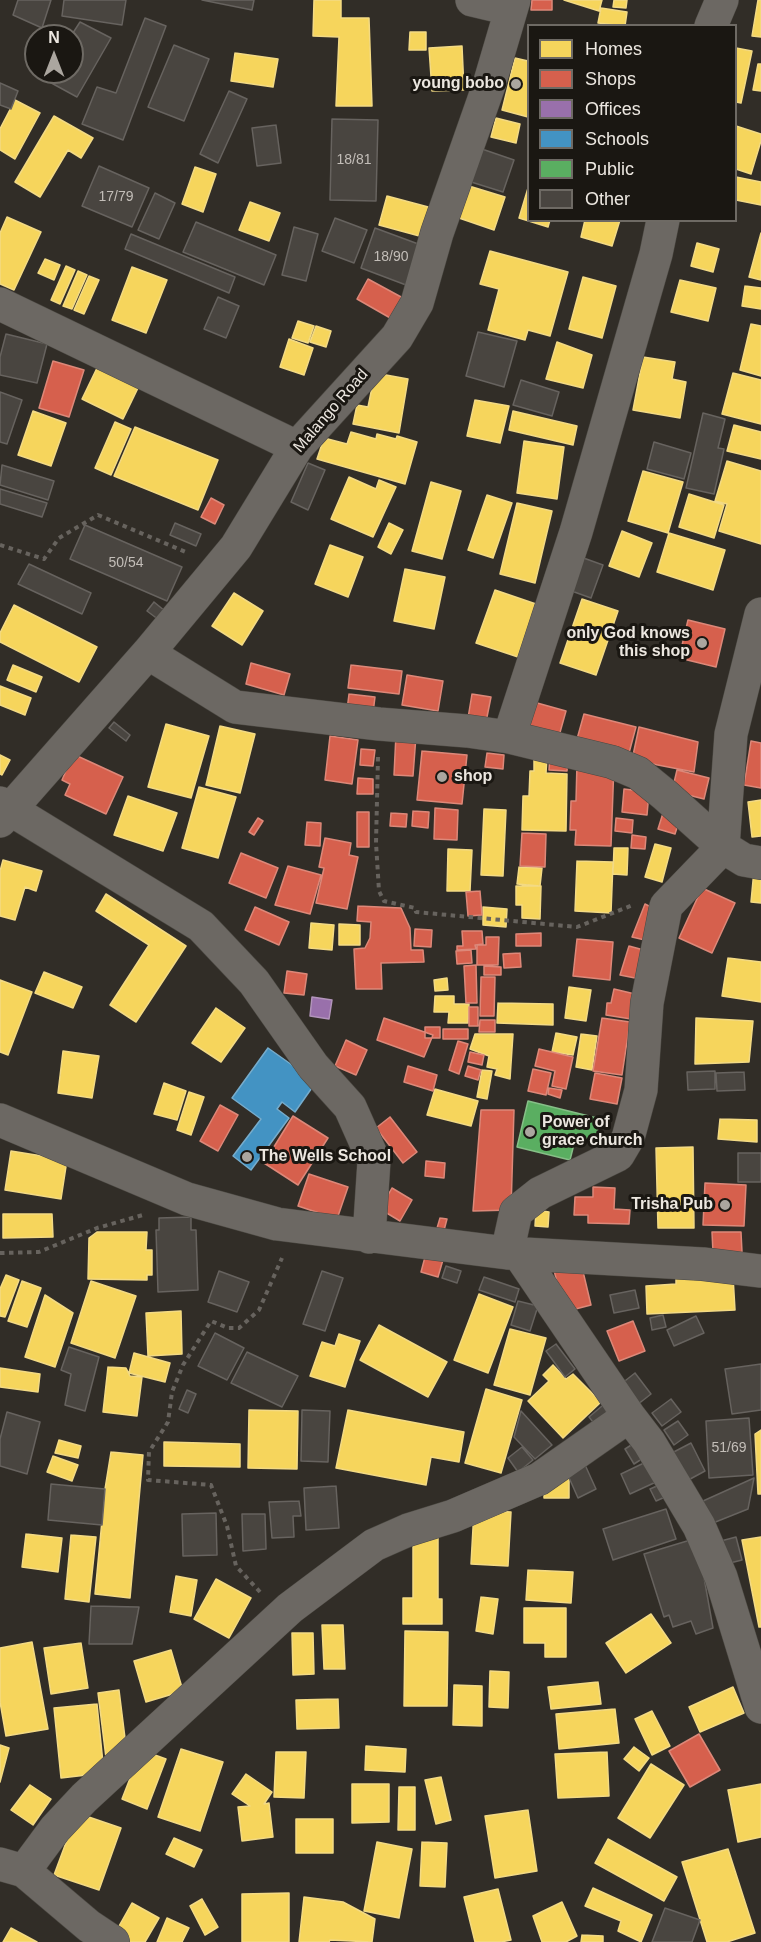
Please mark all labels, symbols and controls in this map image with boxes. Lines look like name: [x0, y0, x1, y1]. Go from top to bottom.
north arrow: [24, 24, 84, 84]
legend: [527, 24, 737, 222]
text: N: [48, 29, 60, 46]
text: Homes: [585, 39, 642, 59]
text: Shops: [585, 69, 636, 89]
place label: young bobo: [412, 74, 504, 94]
marker: young bobo: [509, 77, 523, 91]
text: Offices: [585, 99, 641, 119]
text: Schools: [585, 129, 649, 149]
house number: 18/81: [336, 152, 372, 168]
text: Public: [585, 159, 634, 179]
house number: 17/79: [98, 189, 134, 205]
text: Other: [585, 189, 630, 209]
house number: 18/90: [373, 249, 409, 265]
street label: Malango Road: [290, 365, 372, 457]
house number: 50/54: [108, 555, 144, 571]
place label: only God knows this shop: [566, 624, 690, 662]
marker: only God knows this shop: [695, 636, 709, 650]
place label: shop: [454, 767, 492, 787]
marker: shop: [435, 770, 449, 784]
place label: Power of grace church: [542, 1113, 642, 1151]
marker: Power of grace church: [523, 1125, 537, 1139]
place label: The Wells School: [259, 1147, 391, 1167]
marker: The Wells School: [240, 1150, 254, 1164]
place label: Trisha Pub: [631, 1195, 713, 1215]
marker: Trisha Pub: [718, 1198, 732, 1212]
house number: 51/69: [711, 1440, 747, 1456]

